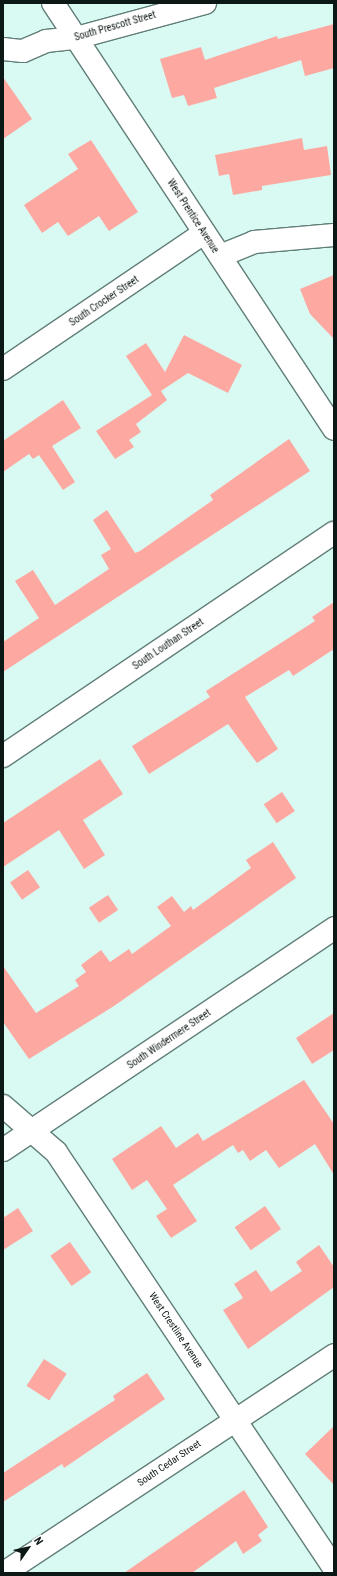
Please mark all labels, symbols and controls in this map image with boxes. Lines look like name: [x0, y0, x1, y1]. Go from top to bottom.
street label: South Prescott Street: [73, 9, 157, 43]
street label: West Prentice Avenue: [165, 177, 221, 255]
street label: South Crocker Street: [67, 273, 141, 329]
street label: South Louthan Street: [130, 616, 206, 672]
street label: South Windermere Street: [125, 1007, 213, 1071]
street label: West Crestline Avenue: [146, 1290, 206, 1370]
street label: South Cedar Street: [135, 1437, 203, 1489]
north arrow: [8, 1528, 48, 1568]
text: N: [31, 1535, 46, 1547]

